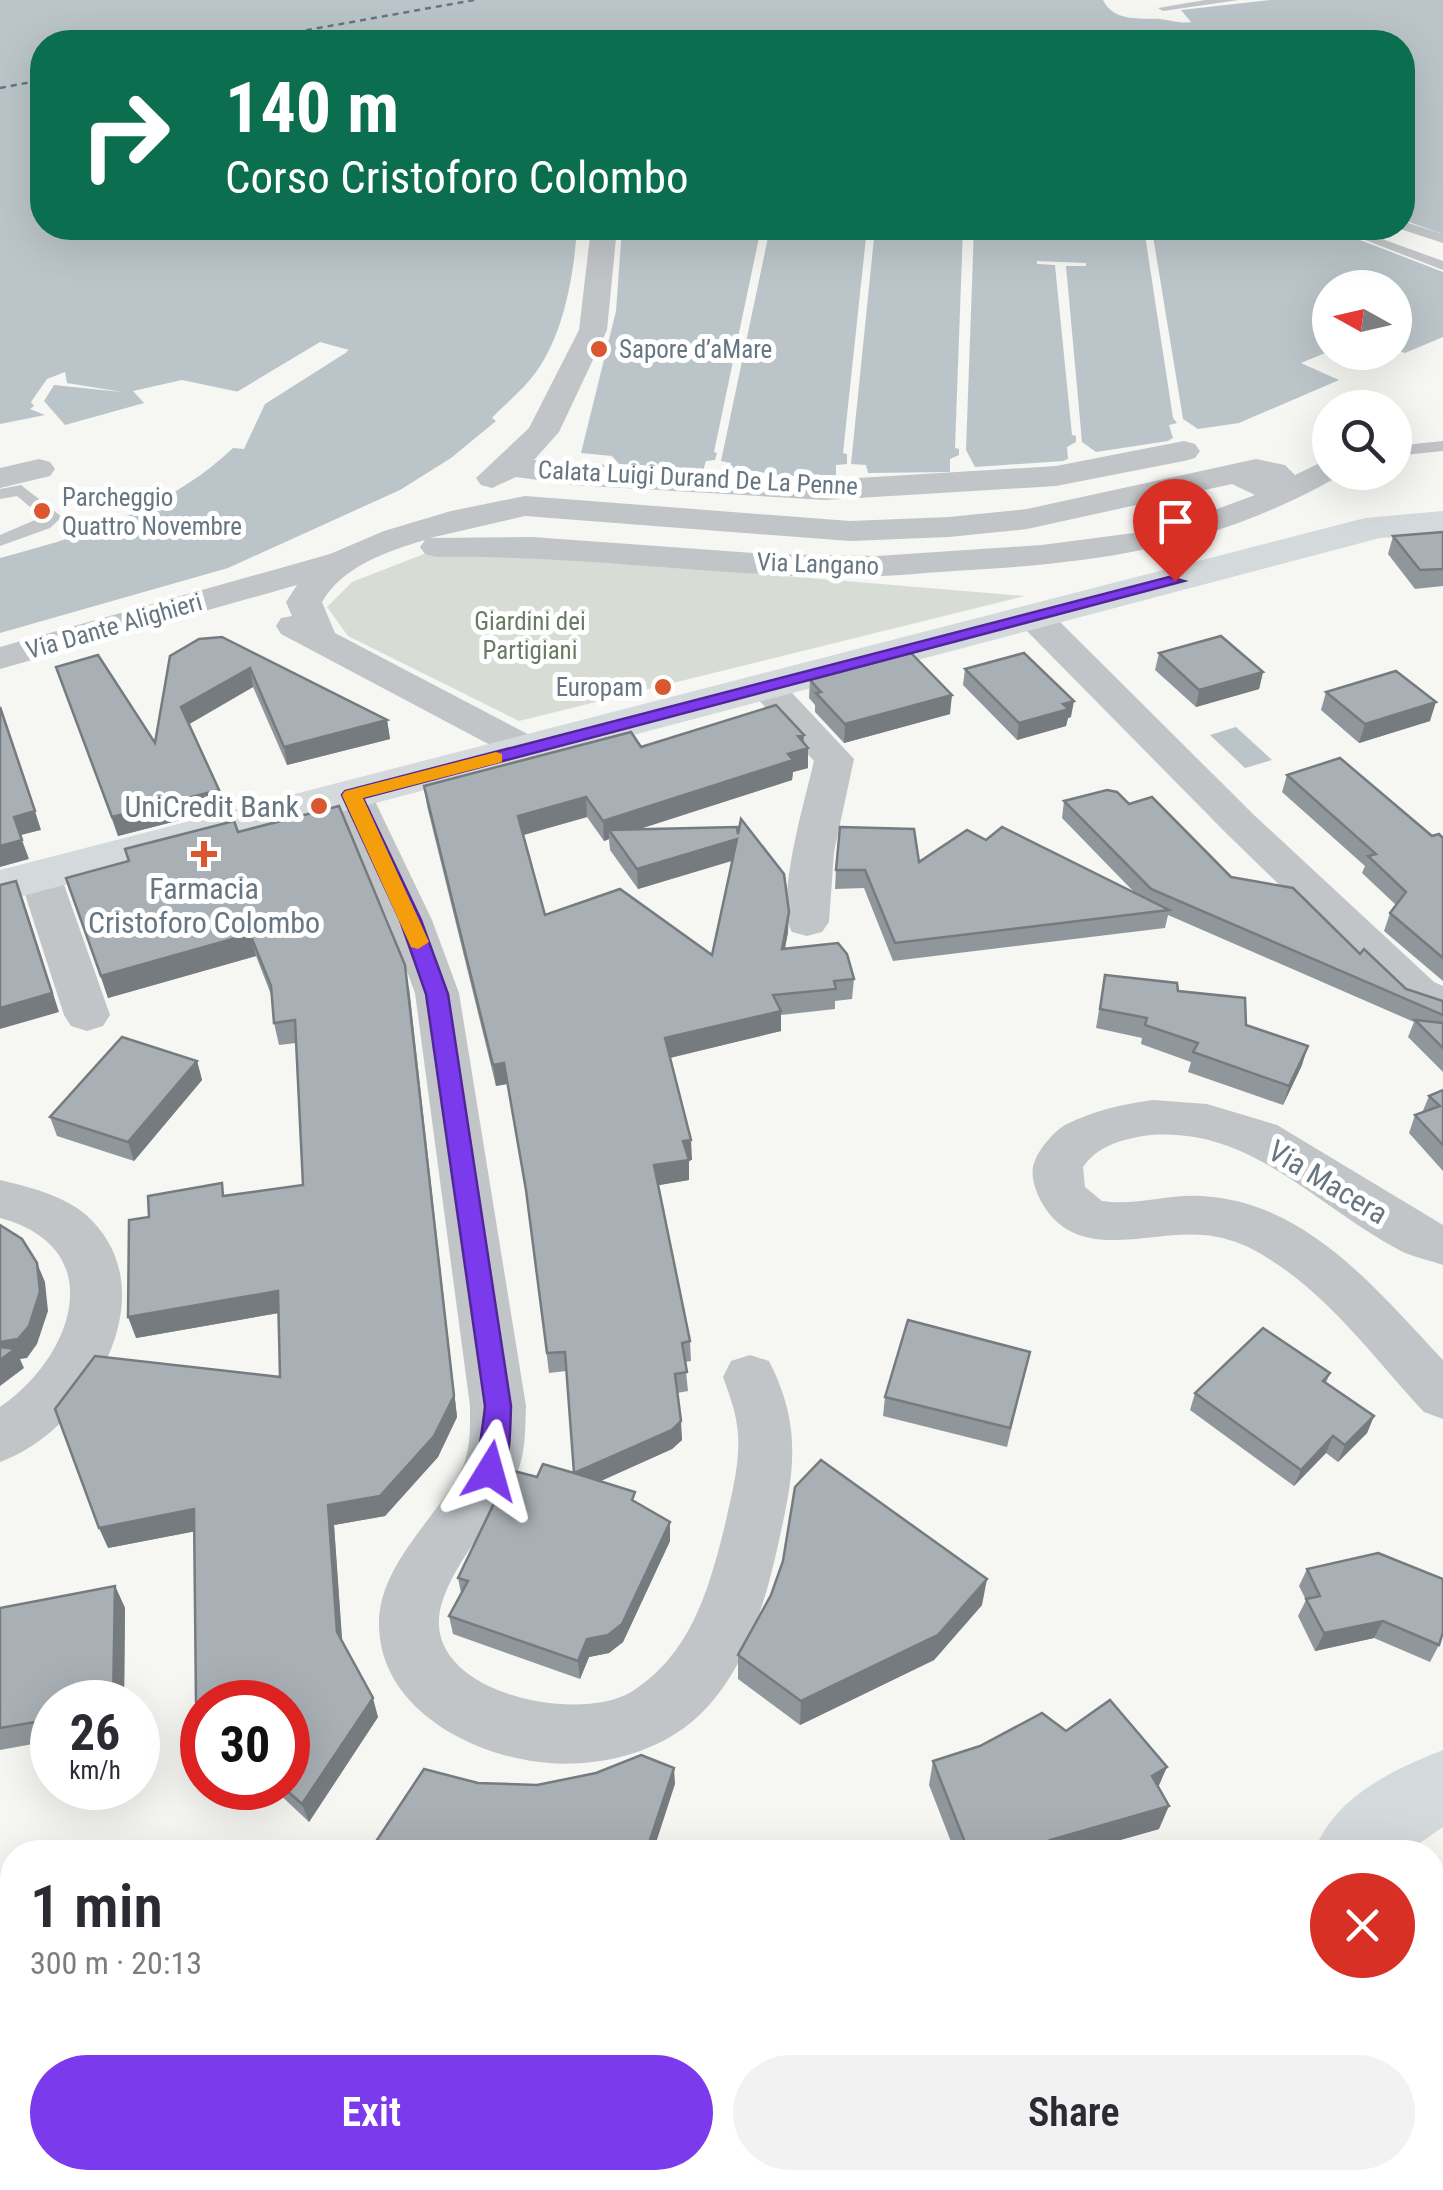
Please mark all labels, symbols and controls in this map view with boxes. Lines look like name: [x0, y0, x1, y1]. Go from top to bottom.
text: 140 m: [225, 67, 399, 149]
icon: right: [60, 70, 190, 200]
text: Corso Cristoforo Colombo: [225, 151, 688, 204]
north arrow: [1312, 270, 1412, 370]
map controls: [1312, 270, 1412, 490]
place label: Sapore d’aMare: [619, 335, 772, 364]
marker: Sapore d’aMare: [588, 338, 610, 360]
button: search: [1312, 390, 1412, 490]
street label: Calata Luigi Durand De La Penne: [537, 455, 859, 501]
pin: [1133, 479, 1218, 582]
place label: Parcheggio Quattro Novembre: [62, 483, 242, 541]
icon: arrive: [1148, 494, 1203, 549]
marker: Parcheggio Quattro Novembre: [31, 500, 53, 522]
street label: Via Langano: [756, 547, 880, 581]
street label: Via Dante Alighieri: [23, 587, 205, 665]
park label: Giardini dei Partigiani: [474, 607, 586, 665]
place label: Europam: [556, 673, 643, 702]
marker: Europam: [652, 676, 674, 698]
place label: UniCredit Bank: [124, 789, 299, 824]
marker: UniCredit Bank: [308, 795, 330, 817]
marker: Farmacia Cristoforo Colombo: [193, 843, 215, 865]
place label: Farmacia Cristoforo Colombo: [88, 871, 320, 940]
street label: Via Macera: [1262, 1133, 1394, 1231]
position arrow: [438, 1419, 542, 1523]
speed limit sign: 30: [180, 1680, 310, 1810]
text: 26: [70, 1704, 120, 1762]
text: km/h: [69, 1756, 121, 1785]
text: 1 min: [30, 1871, 163, 1942]
button: close: [1310, 1873, 1415, 1978]
text: 300 m · 20:13: [30, 1944, 202, 1982]
button: Exit: [30, 2055, 713, 2170]
button: Share: [733, 2055, 1415, 2170]

